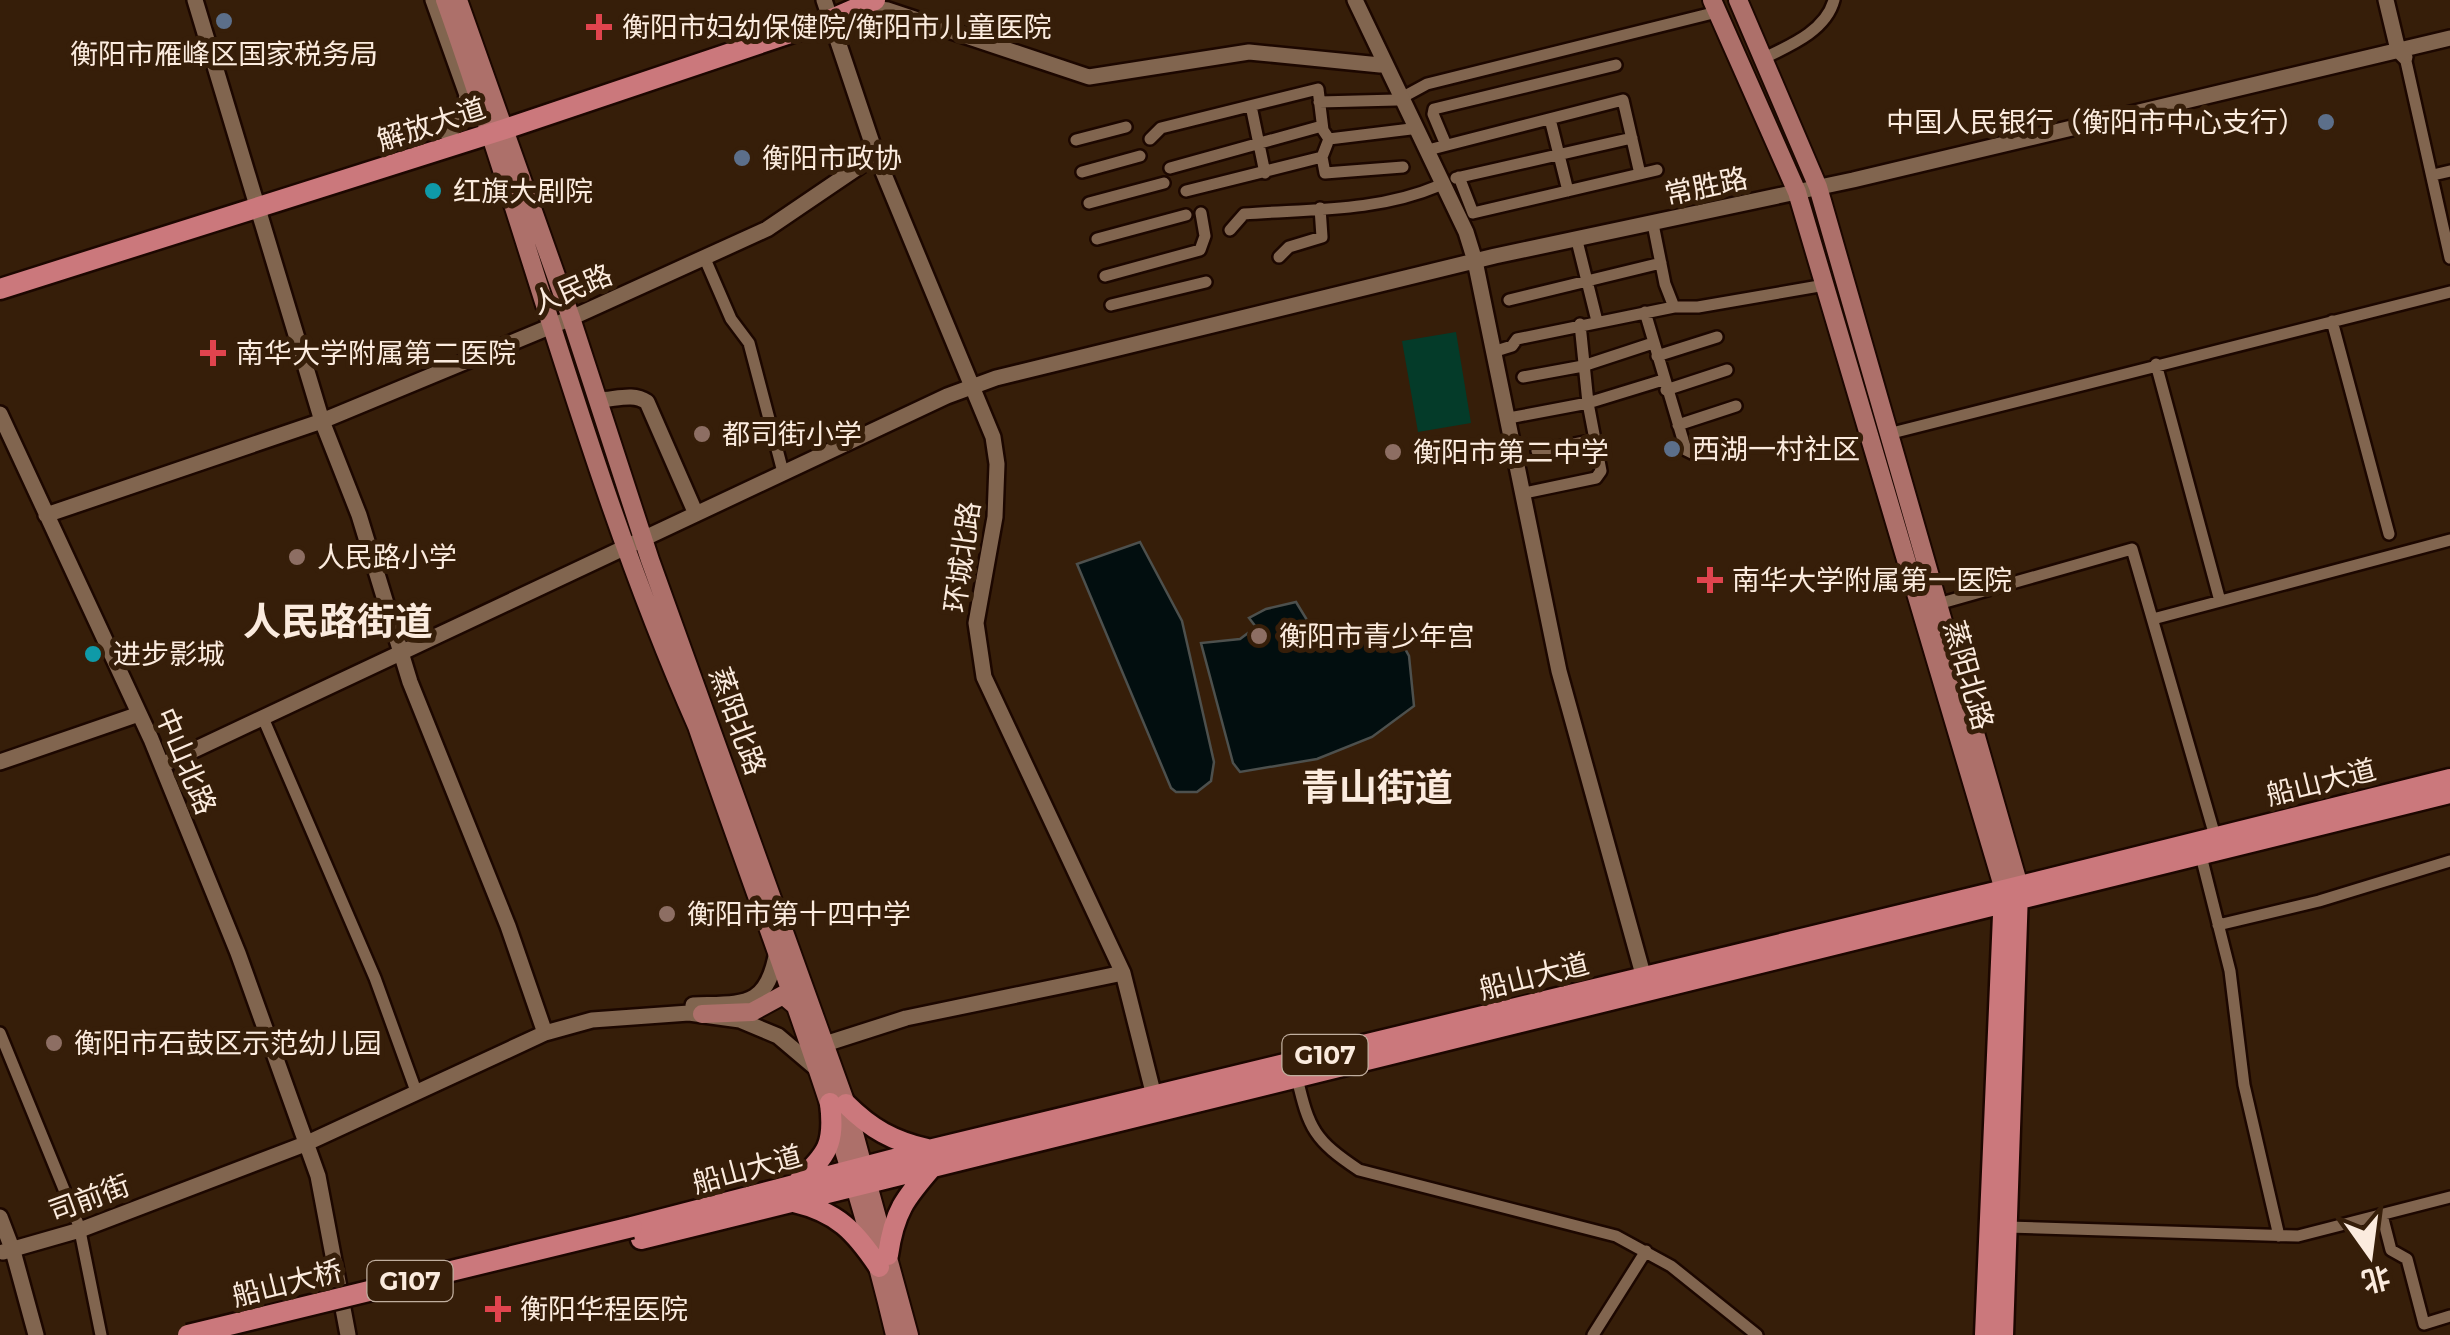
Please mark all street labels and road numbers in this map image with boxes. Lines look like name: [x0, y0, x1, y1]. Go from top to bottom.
street label: 解放大道: [372, 91, 490, 157]
street label: 常胜路: [1661, 161, 1751, 211]
street label: 人民路: [527, 257, 617, 321]
street label: 环城北路: [937, 499, 987, 615]
street label: 蒸阳北路: [1937, 616, 2001, 734]
street label: 蒸阳北路: [703, 663, 773, 779]
street label: 中山北路: [148, 703, 224, 819]
street label: 船山大道: [2263, 752, 2379, 812]
street label: 船山大道: [1476, 946, 1592, 1006]
road number: G107: [1282, 1035, 1368, 1075]
street label: 船山大道: [689, 1138, 805, 1200]
street label: 司前街: [44, 1168, 134, 1228]
street label: 船山大桥: [229, 1253, 345, 1313]
road number: G107: [368, 1261, 452, 1301]

